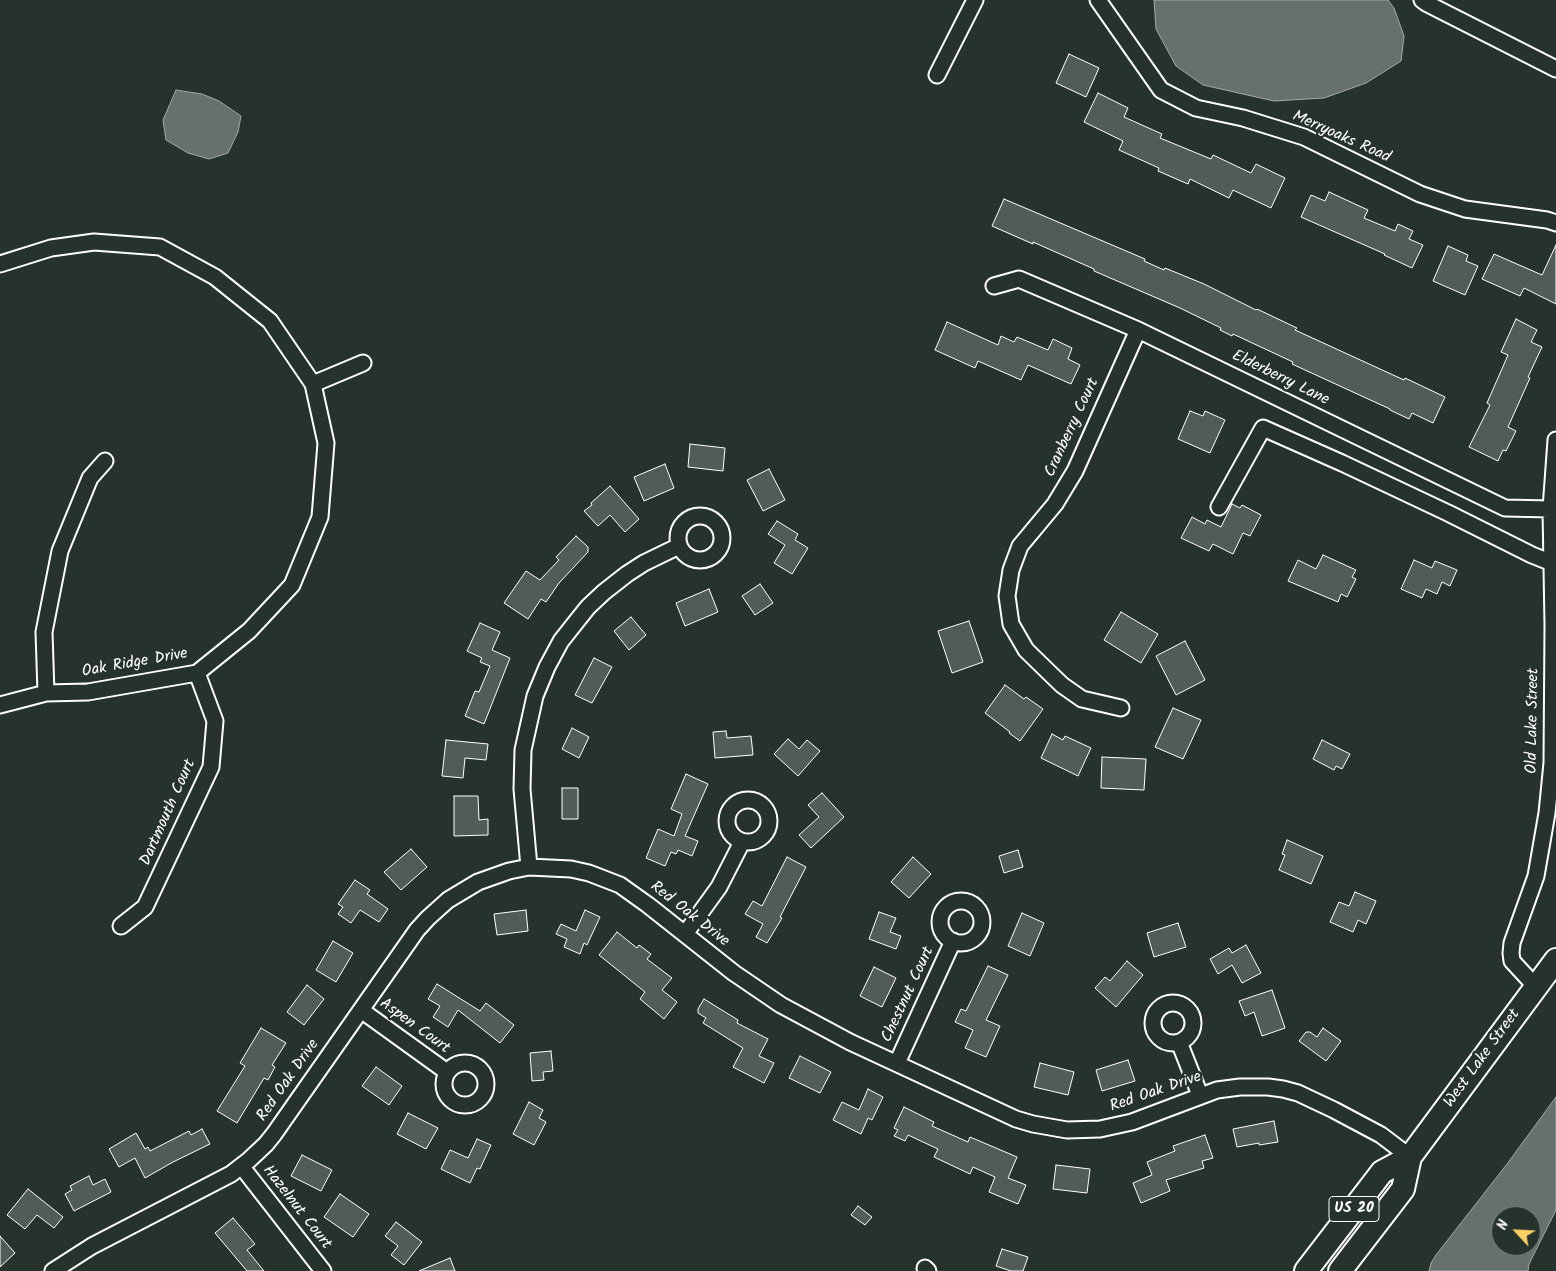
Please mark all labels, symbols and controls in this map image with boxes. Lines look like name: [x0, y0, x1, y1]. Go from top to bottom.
street label: Merryoaks Road: [1289, 108, 1393, 168]
street label: Elderberry Lane: [1228, 347, 1332, 411]
street label: Cranberry Court: [1042, 375, 1104, 481]
street label: Oak Ridge Drive: [81, 645, 189, 683]
street label: Old Lake Street: [1523, 668, 1545, 774]
street label: Dartmouth Court: [137, 757, 201, 869]
street label: Red Oak Drive: [645, 878, 733, 952]
street label: Chestnut Court: [878, 944, 940, 1046]
street label: Aspen Court: [375, 995, 453, 1059]
street label: West Lake Street: [1441, 1006, 1525, 1112]
street label: Red Oak Drive: [254, 1036, 324, 1126]
street label: Red Oak Drive: [1108, 1068, 1204, 1118]
street label: Hazelnut Court: [257, 1162, 335, 1254]
road number: US 20: [1329, 1196, 1379, 1222]
north arrow: [1491, 1206, 1541, 1256]
text: N: [1491, 1216, 1515, 1234]

